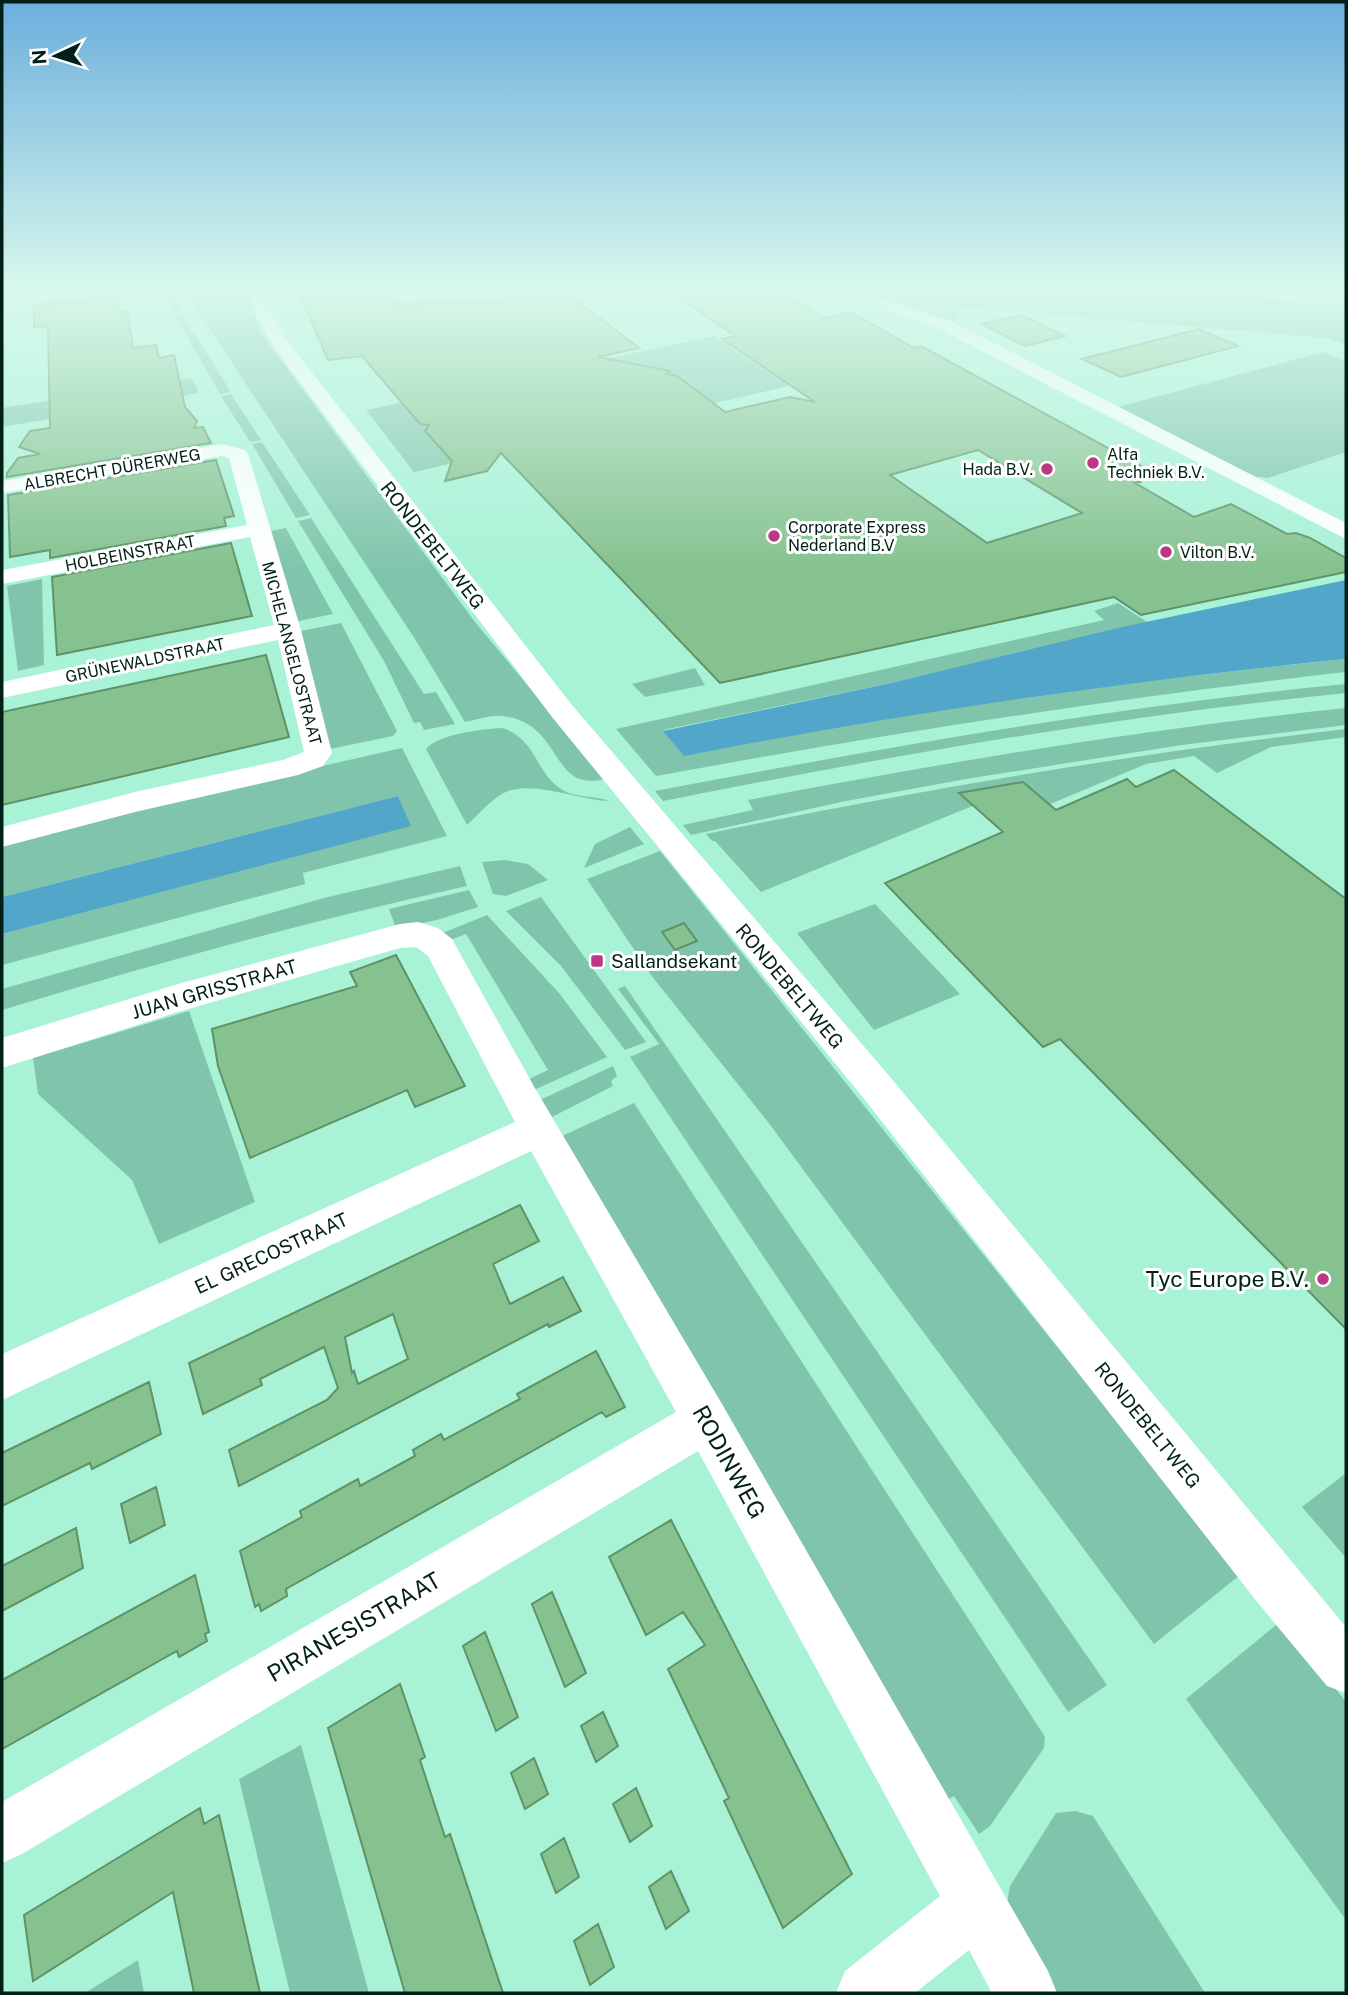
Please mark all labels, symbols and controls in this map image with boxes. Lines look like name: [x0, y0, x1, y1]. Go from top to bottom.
north arrow: [21, 21, 91, 91]
text: N: [28, 49, 51, 65]
street label: ALBRECHT DÜRERWEG: [22, 444, 202, 494]
place label: Alfa Techniek B.V.: [1107, 445, 1205, 482]
marker: Alfa Techniek B.V.: [1085, 455, 1101, 471]
place label: Hada B.V.: [962, 460, 1033, 479]
marker: Hada B.V.: [1039, 461, 1055, 477]
street label: RONDEBELTWEG: [376, 477, 490, 613]
place label: Corporate Express Nederland B.V: [788, 518, 926, 555]
marker: Corporate Express Nederland B.V: [766, 528, 782, 544]
street label: HOLBEINSTRAAT: [63, 531, 197, 575]
place label: Vilton B.V.: [1180, 543, 1254, 562]
marker: Vilton B.V.: [1158, 544, 1174, 560]
street label: MICHELANGELOSTRAAT: [258, 559, 325, 747]
street label: GRÜNEWALDSTRAAT: [64, 633, 227, 687]
street label: RONDEBELTWEG: [732, 919, 848, 1053]
place label: Sallandsekant: [611, 950, 737, 972]
marker: Sallandsekant: [589, 953, 605, 969]
street label: JUAN GRISSTRAAT: [129, 955, 299, 1023]
street label: EL GRECOSTRAAT: [191, 1208, 351, 1298]
place label: Tyc Europe B.V.: [1146, 1265, 1309, 1292]
marker: Tyc Europe B.V.: [1315, 1271, 1331, 1287]
street label: RONDEBELTWEG: [1090, 1358, 1206, 1492]
street label: RODINWEG: [687, 1401, 772, 1523]
street label: PIRANESISTRAAT: [262, 1566, 445, 1687]

